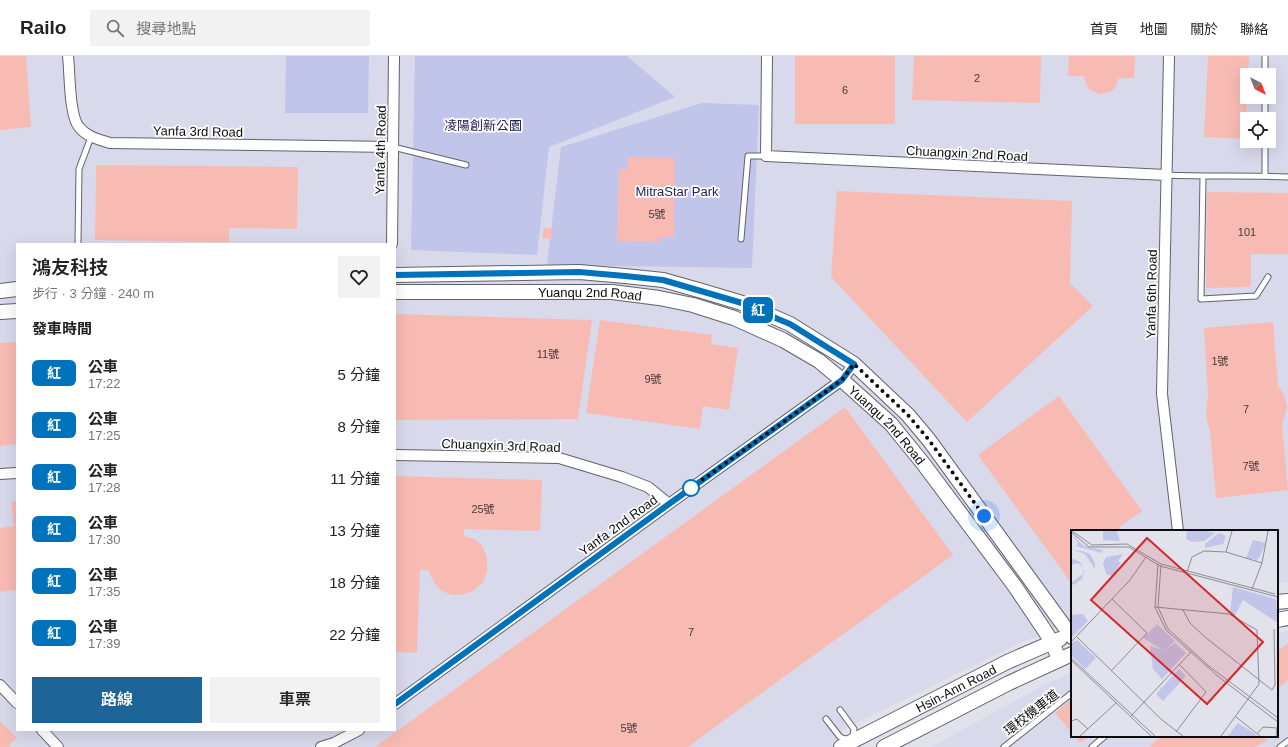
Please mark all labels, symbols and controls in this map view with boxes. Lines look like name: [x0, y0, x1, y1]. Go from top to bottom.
search box: [90, 10, 370, 46]
text: Railo: [20, 17, 66, 38]
icon: search: [104, 17, 126, 39]
text: 搜尋地點: [136, 20, 196, 37]
text: 首頁: [1090, 21, 1118, 37]
text: 地圖: [1140, 21, 1168, 37]
text: 關於: [1190, 21, 1218, 37]
text: 聯絡: [1240, 21, 1268, 37]
north arrow: [1240, 68, 1276, 104]
map controls: [1240, 68, 1276, 148]
house number: 2: [974, 72, 980, 84]
house number: 6: [842, 84, 848, 96]
street label: Yanfa 4th Road: [372, 105, 389, 195]
button: locate: [1240, 112, 1276, 148]
park label: 凌陽創新公園: [444, 118, 522, 133]
street label: Yanfa 3rd Road: [153, 123, 243, 140]
street label: Chuangxin 2nd Road: [906, 143, 1028, 164]
park label: MitraStar Park: [635, 184, 719, 199]
house number: 5號: [648, 208, 666, 220]
house number: 101: [1238, 226, 1256, 238]
street label: Yanfa 6th Road: [1143, 249, 1160, 339]
button: heart: [338, 256, 380, 298]
text: 鴻友科技: [32, 257, 108, 278]
street label: Yuanqu 2nd Road: [538, 285, 643, 304]
text: 步行 · 3 分鐘 · 240 m: [32, 286, 154, 301]
line badge: 紅: [745, 297, 771, 323]
text: 紅: [751, 302, 765, 318]
text: 發車時間: [32, 320, 92, 337]
house number: 11號: [537, 348, 559, 360]
house number: 1號: [1211, 355, 1229, 367]
text: 公車: [88, 358, 118, 375]
text: 紅: [47, 365, 61, 381]
text: 5 分鐘: [337, 366, 380, 383]
house number: 9號: [644, 373, 662, 385]
text: 17:22: [88, 376, 121, 391]
street label: Yuanqu 2nd Road: [845, 383, 928, 468]
house number: 7: [1243, 403, 1249, 415]
text: 公車: [88, 410, 118, 427]
text: 紅: [47, 417, 61, 433]
text: 8 分鐘: [337, 418, 380, 435]
text: 17:25: [88, 428, 121, 443]
street label: Chuangxin 3rd Road: [441, 436, 561, 455]
house number: 7號: [1242, 460, 1260, 472]
text: 公車: [88, 462, 118, 479]
text: 紅: [47, 469, 61, 485]
text: 11 分鐘: [330, 470, 380, 487]
unlabelled marker: [682, 479, 700, 497]
text: 17:28: [88, 480, 121, 495]
street label: Yanfa 2nd Road: [576, 492, 660, 559]
house number: 25號: [471, 503, 495, 515]
your location: [974, 506, 994, 526]
text: 公車: [88, 514, 118, 531]
text: 紅: [47, 521, 61, 537]
text: 13 分鐘: [329, 522, 380, 539]
inset map: [1071, 530, 1278, 737]
text: 17:30: [88, 532, 121, 547]
text: 公車: [88, 566, 118, 583]
text: 紅: [47, 573, 61, 589]
text: 18 分鐘: [329, 574, 380, 591]
text: 17:35: [88, 584, 121, 599]
text: 公車: [88, 618, 118, 635]
text: 紅: [47, 625, 61, 641]
text: 22 分鐘: [329, 626, 380, 643]
house number: 7: [688, 626, 694, 638]
text: 17:39: [88, 636, 121, 651]
street label: Hsin-Ann Road: [913, 662, 999, 715]
button: 路線: [32, 677, 202, 723]
button: 車票: [210, 677, 380, 723]
street label: 環校機車道: [1001, 686, 1062, 738]
house number: 5號: [620, 722, 638, 734]

